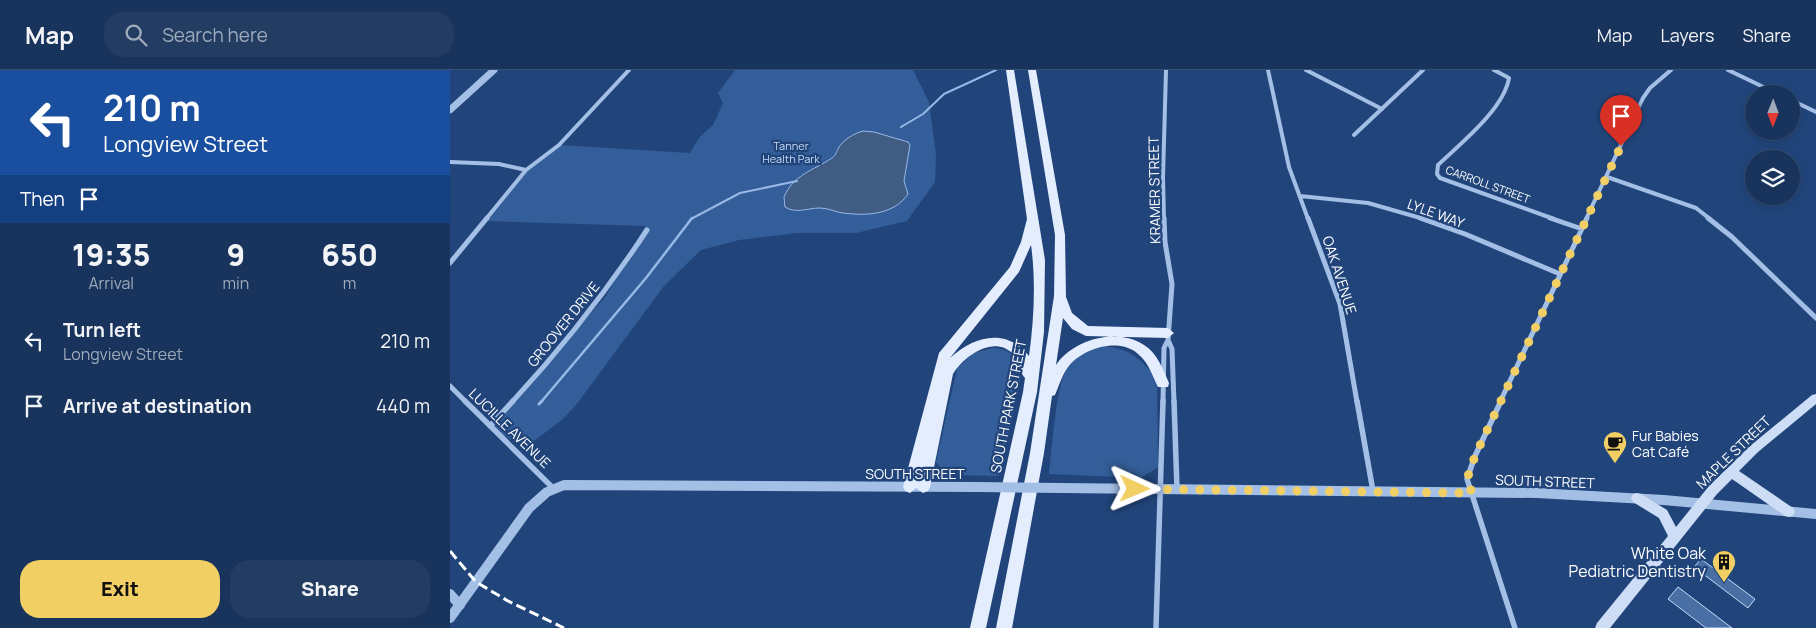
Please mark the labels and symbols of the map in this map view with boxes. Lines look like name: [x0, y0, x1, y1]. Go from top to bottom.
north arrow: [1745, 85, 1800, 140]
pin: [1600, 95, 1642, 146]
street label: KRAMER STREET: [1144, 135, 1164, 244]
park label: Tanner Health Park: [762, 138, 820, 166]
street label: CARROLL STREET: [1444, 162, 1533, 206]
street label: LYLE WAY: [1405, 194, 1467, 232]
street label: OAK AVENUE: [1318, 233, 1362, 317]
street label: GROOVER DRIVE: [523, 277, 603, 371]
street label: SOUTH PARK STREET: [986, 337, 1030, 474]
street label: LUCILLE AVENUE: [465, 384, 555, 472]
street label: MAPLE STREET: [1691, 411, 1775, 493]
place label: Fur Babies Cat Café: [1632, 426, 1699, 461]
cafe icon: Fur Babies Cat Café: [1602, 430, 1628, 464]
position arrow: [1108, 462, 1160, 514]
street label: SOUTH STREET: [865, 464, 965, 483]
street label: SOUTH STREET: [1495, 470, 1596, 492]
place label: White Oak Pediatric Dentistry: [1569, 542, 1707, 582]
building icon: White Oak Pediatric Dentistry: [1711, 549, 1737, 583]

